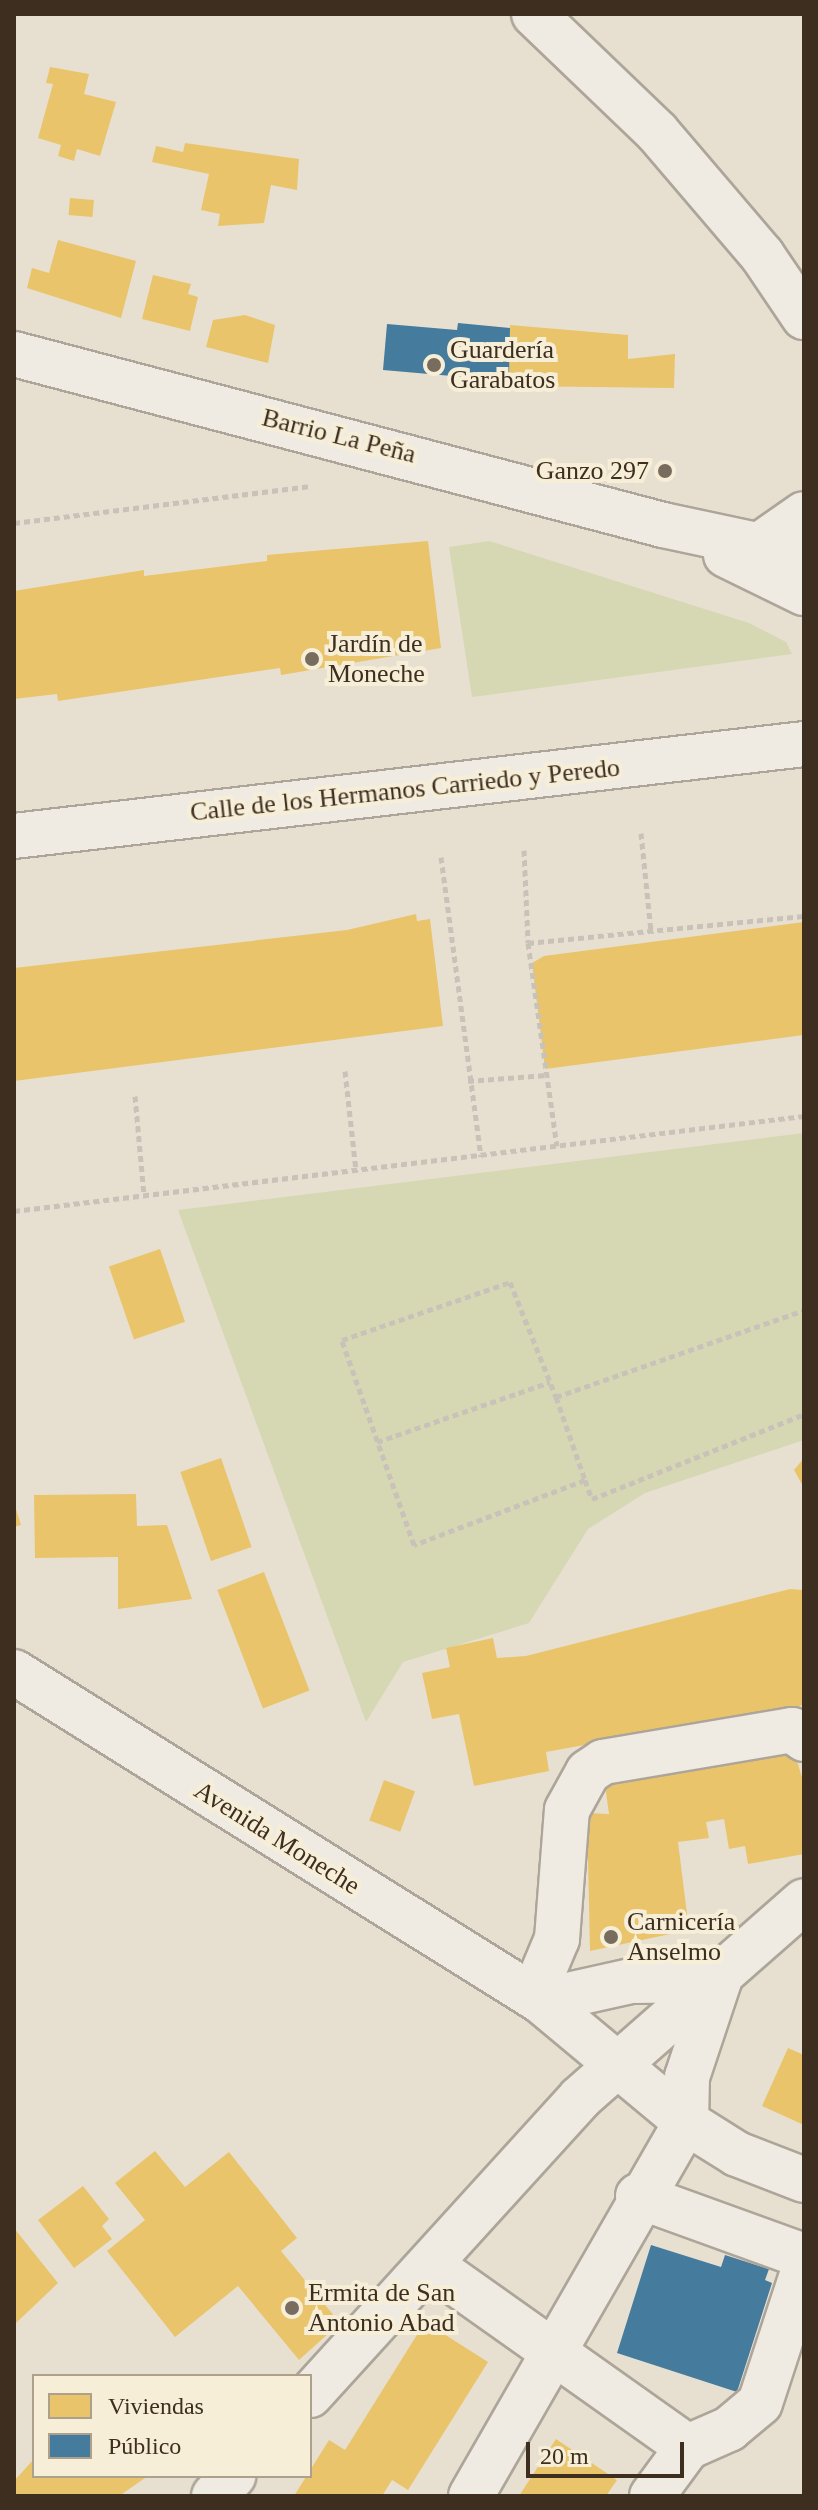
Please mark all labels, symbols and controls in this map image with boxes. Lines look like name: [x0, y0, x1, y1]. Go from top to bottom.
place label: Guardería Garabatos: [450, 334, 555, 396]
marker: Guardería Garabatos: [425, 356, 443, 374]
street label: Barrio La Peña: [259, 402, 419, 470]
place label: Ganzo 297: [536, 455, 649, 487]
marker: Ganzo 297: [656, 462, 674, 480]
place label: Jardín de Moneche: [328, 628, 425, 690]
marker: Jardín de Moneche: [303, 650, 321, 668]
street label: Calle de los Hermanos Carriedo y Peredo: [189, 752, 621, 828]
street label: Avenida Moneche: [188, 1775, 366, 1901]
place label: Carnicería Anselmo: [627, 1906, 735, 1968]
marker: Carnicería Anselmo: [602, 1928, 620, 1946]
place label: Ermita de San Antonio Abad: [308, 2277, 456, 2338]
marker: Ermita de San Antonio Abad: [283, 2299, 301, 2317]
legend: [32, 2374, 312, 2478]
text: Viviendas: [108, 2393, 204, 2419]
scale bar: [530, 2426, 688, 2476]
text: Público: [108, 2433, 181, 2459]
text: 20 m: [540, 2443, 589, 2469]

